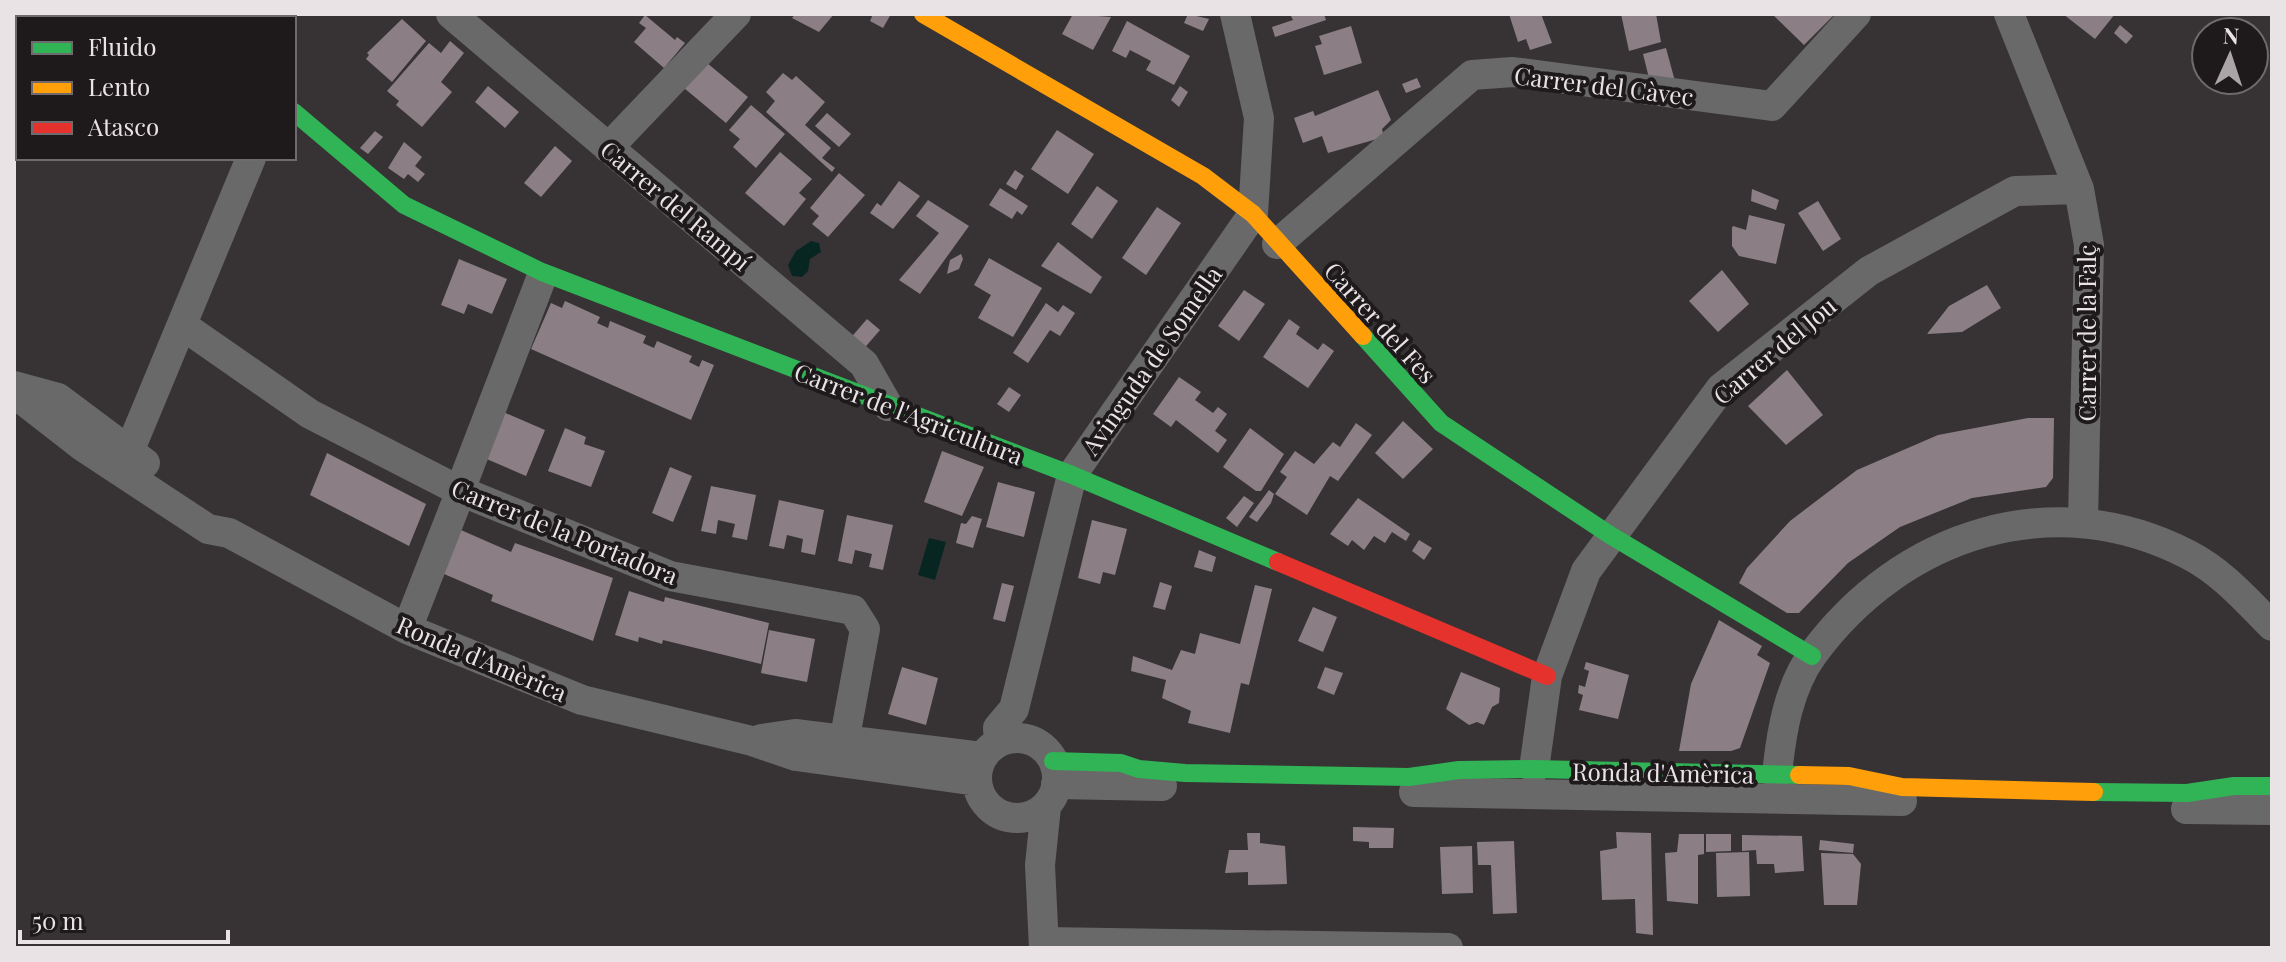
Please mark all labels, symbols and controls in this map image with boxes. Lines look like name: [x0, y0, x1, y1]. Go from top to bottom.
legend: [16, 16, 296, 160]
north arrow: [2190, 16, 2270, 96]
text: N: [2222, 20, 2240, 50]
text: Fluido: [88, 30, 156, 62]
street label: Carrer del Càvec: [1513, 58, 1695, 112]
text: Lento: [88, 70, 150, 102]
text: Atasco: [87, 110, 159, 142]
street label: Carrer del Rampí: [594, 133, 758, 277]
street label: Carrer de la Falç: [2070, 244, 2102, 422]
street label: Carrer del Fes: [1318, 255, 1444, 389]
street label: Avinguda de Somella: [1073, 259, 1228, 462]
street label: Carrer del Jou: [1706, 289, 1842, 411]
street label: Carrer de l'Agricultura: [790, 355, 1028, 471]
street label: Carrer de la Portadora: [447, 471, 683, 591]
street label: Ronda d'Amèrica: [392, 608, 572, 708]
street label: Ronda d'Amèrica: [1572, 754, 1754, 790]
scale bar: [20, 894, 228, 944]
text: 50 m: [32, 904, 84, 936]

